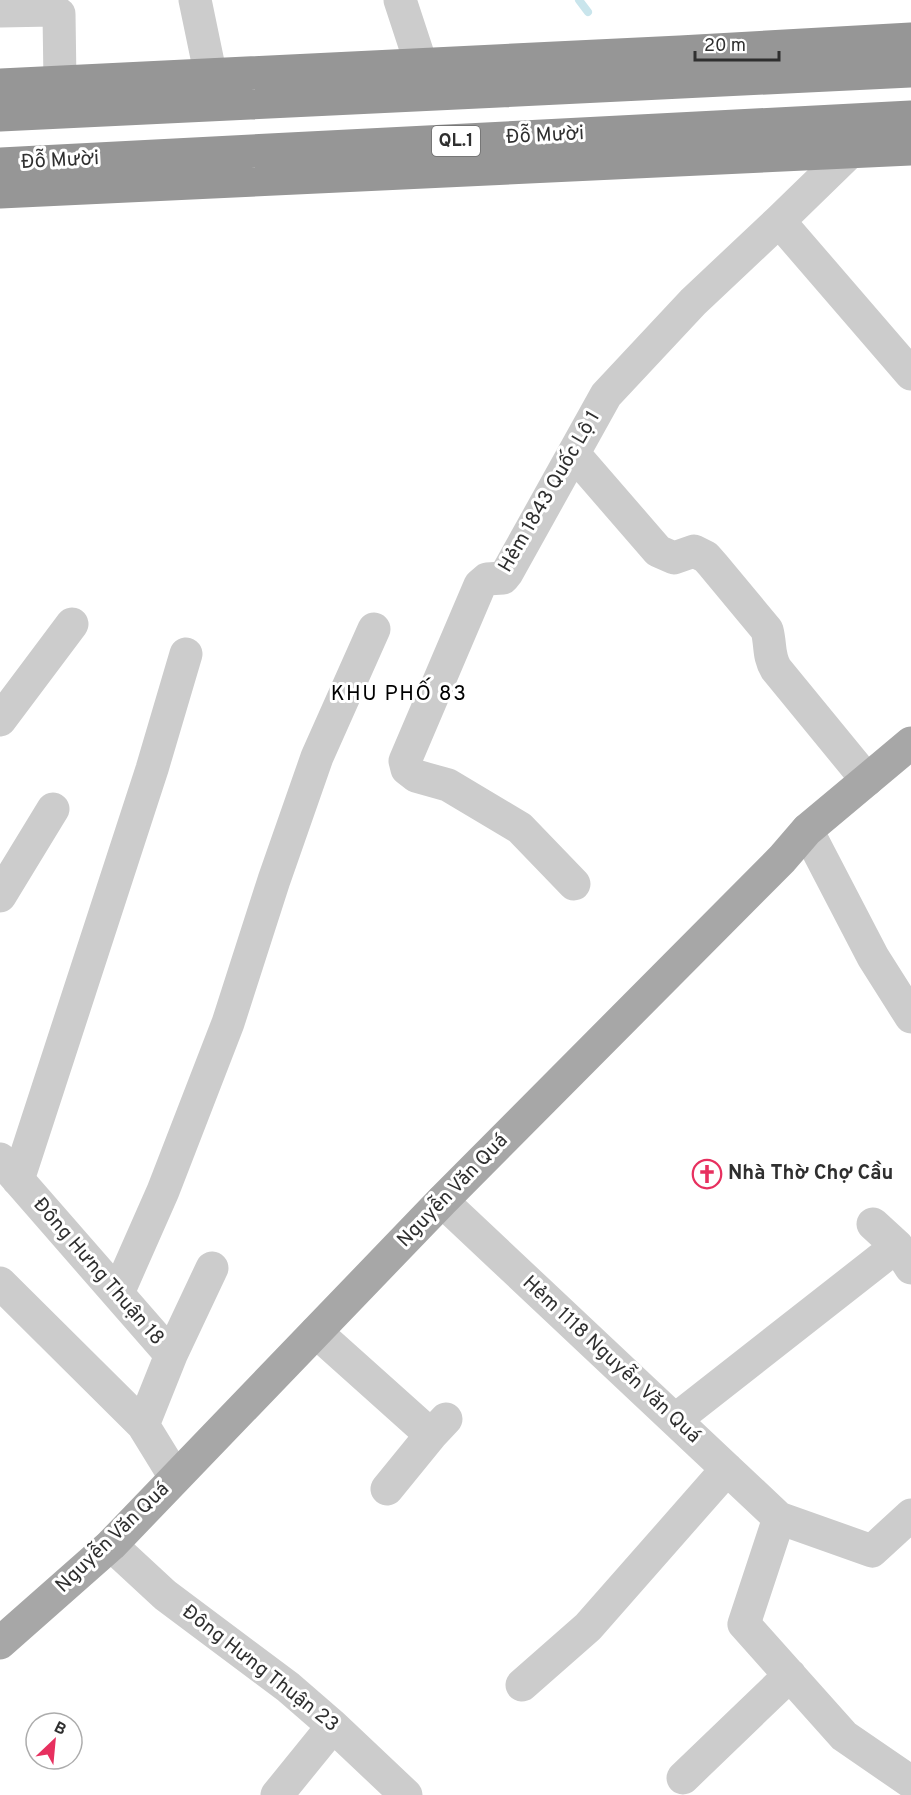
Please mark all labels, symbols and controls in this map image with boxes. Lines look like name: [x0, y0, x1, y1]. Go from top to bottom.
scale bar: [695, 24, 779, 62]
text: 20 m: [704, 35, 746, 58]
street label: Đỗ Mười: [505, 119, 585, 151]
road number: QL.1: [432, 126, 480, 156]
street label: Đỗ Mười: [20, 144, 100, 176]
street label: Hẻm 1843 Quốc Lộ 1: [492, 406, 607, 577]
district label: KHU PHỐ 83: [331, 677, 467, 708]
street label: Nguyễn Văn Quá: [391, 1127, 514, 1253]
church icon: Nhà Thờ Chợ Cầu: [691, 1158, 723, 1190]
place label: Nhà Thờ Chợ Cầu: [728, 1160, 893, 1187]
street label: Đông Hưng Thuận 18: [27, 1193, 169, 1351]
street label: Hẻm 1118 Nguyễn Văn Quá: [516, 1269, 707, 1449]
street label: Nguyễn Văn Quá: [49, 1476, 175, 1599]
street label: Đông Hưng Thuận 23: [176, 1600, 344, 1738]
north arrow: [24, 1711, 84, 1771]
text: B: [50, 1718, 69, 1741]

